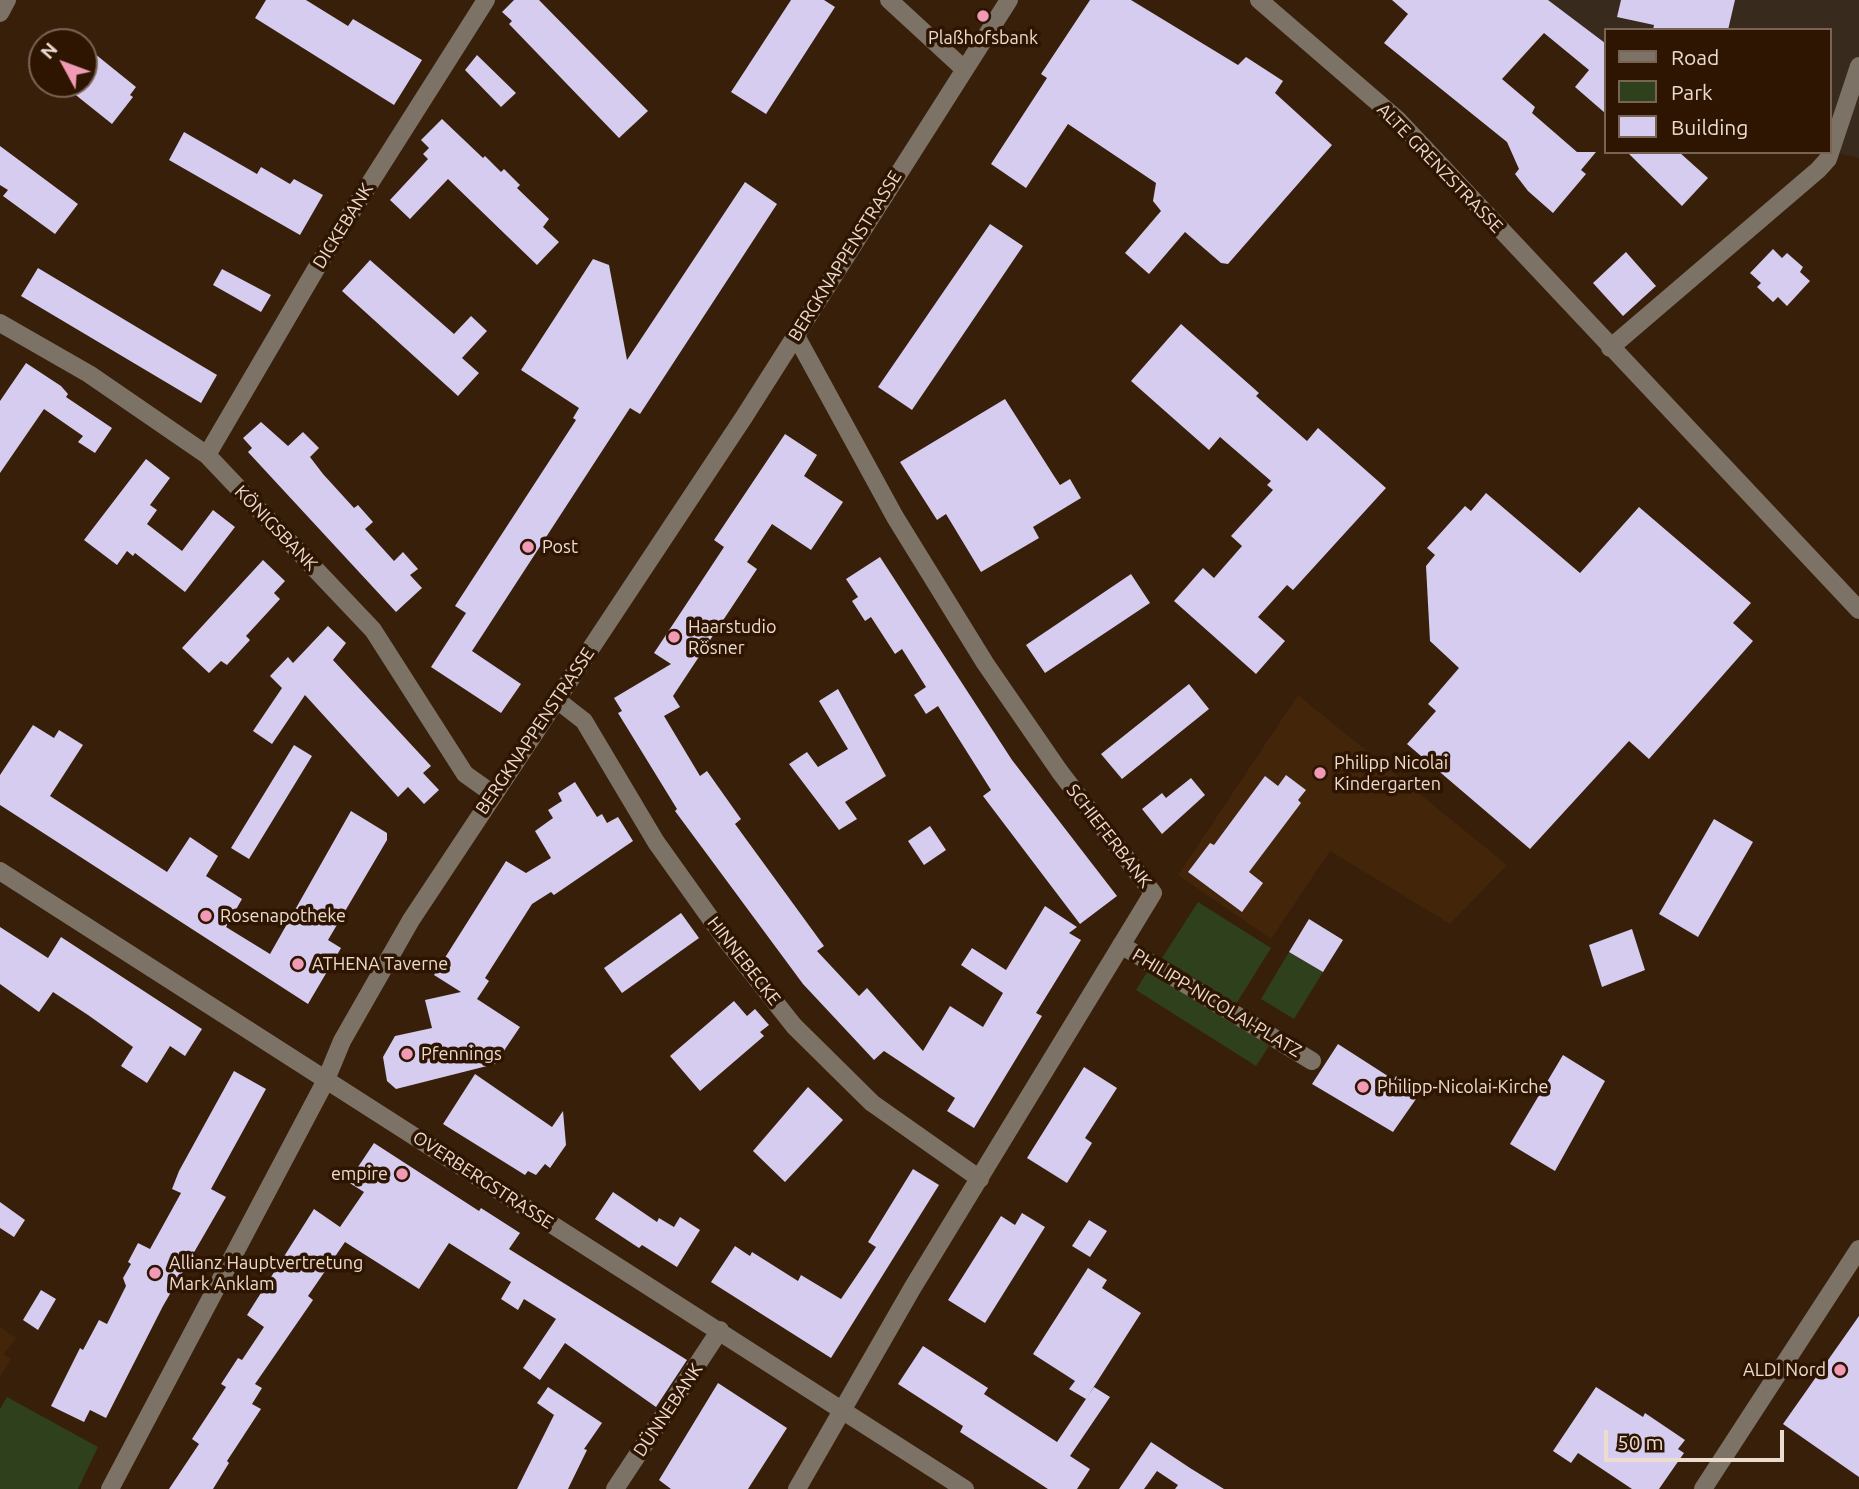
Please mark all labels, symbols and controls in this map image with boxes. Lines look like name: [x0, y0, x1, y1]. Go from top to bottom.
marker: Plaßhofsbank: [975, 8, 991, 24]
place label: Plaßhofsbank: [928, 27, 1038, 49]
north arrow: [28, 28, 98, 98]
legend: [1604, 28, 1831, 154]
text: N: [36, 38, 62, 63]
text: Road: [1671, 45, 1719, 69]
text: Park: [1671, 80, 1713, 104]
street label: ALTE GRENZSTRASSE: [1373, 99, 1507, 237]
text: Building: [1671, 115, 1748, 139]
street label: BERGKNAPPENSTRASSE: [784, 167, 906, 345]
street label: DICKEBANK: [308, 179, 378, 273]
street label: KÖNIGSBANK: [230, 481, 322, 575]
place label: Post: [542, 536, 578, 558]
marker: Post: [520, 539, 536, 555]
place label: Haarstudio Rösner: [688, 616, 776, 658]
marker: Haarstudio Rösner: [666, 629, 682, 645]
street label: BERGKNAPPENSTRASSE: [471, 643, 599, 819]
place label: Philipp Nicolai Kindergarten: [1334, 752, 1448, 794]
marker: Philipp Nicolai Kindergarten: [1312, 765, 1328, 781]
street label: SCHIEFERBANK: [1062, 780, 1156, 892]
place label: Rosenapotheke: [220, 905, 346, 927]
marker: Rosenapotheke: [198, 908, 214, 924]
street label: HINNEBECKE: [703, 912, 785, 1010]
street label: PHILIPP-NICOLAI-PLATZ: [1129, 944, 1305, 1062]
place label: ATHENA Taverne: [312, 953, 448, 975]
marker: ATHENA Taverne: [290, 956, 306, 972]
place label: Pfennings: [421, 1043, 502, 1065]
marker: Pfennings: [399, 1046, 415, 1062]
place label: Philipp-Nicolai-Kirche: [1377, 1076, 1549, 1098]
marker: Philipp-Nicolai-Kirche: [1355, 1079, 1371, 1095]
street label: OVERBERGSTRASSE: [409, 1127, 557, 1233]
place label: empire: [331, 1163, 388, 1185]
marker: empire: [394, 1166, 410, 1182]
place label: Allianz Hauptvertretung Mark Anklam: [169, 1252, 363, 1294]
marker: Allianz Hauptvertretung Mark Anklam: [147, 1265, 163, 1281]
street label: DÜNNEBANK: [629, 1359, 707, 1461]
place label: ALDI Nord: [1743, 1359, 1826, 1381]
marker: ALDI Nord: [1832, 1362, 1848, 1378]
scale bar: [1607, 1416, 1787, 1460]
text: 50 m: [1617, 1430, 1664, 1454]

